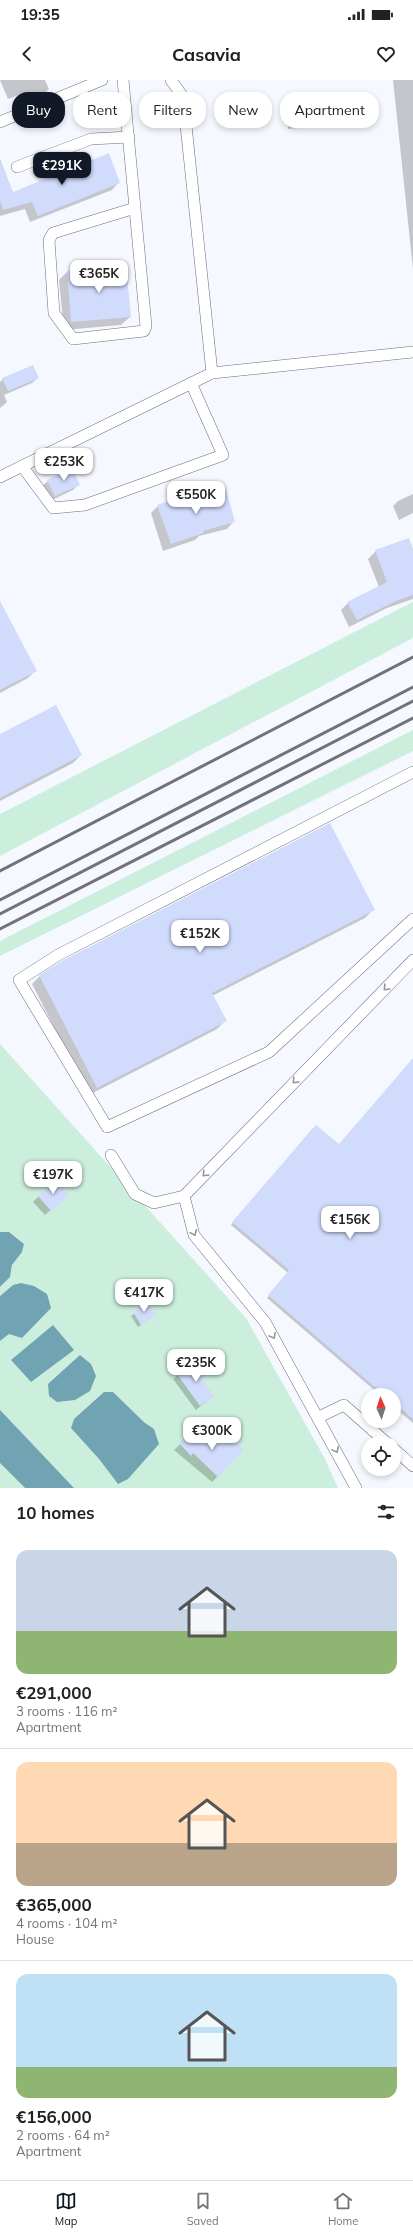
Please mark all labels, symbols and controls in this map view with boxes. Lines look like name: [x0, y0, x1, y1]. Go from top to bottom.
text: 19:35: [20, 5, 60, 24]
icon: back: [16, 43, 38, 65]
text: Casavia: [172, 43, 241, 66]
icon: heart: [375, 43, 397, 65]
chip: Buy: [12, 92, 65, 128]
chip: Rent: [73, 92, 131, 128]
chip: Filters: [139, 92, 206, 128]
chip: New: [214, 92, 272, 128]
chip: Apartment: [280, 92, 379, 128]
pin: €291K: [34, 152, 90, 186]
text: €291K: [42, 157, 82, 173]
pin: €365K: [71, 260, 127, 294]
text: €365K: [79, 265, 119, 281]
pin: €253K: [36, 448, 92, 482]
text: €253K: [44, 453, 84, 469]
pin: €550K: [168, 481, 224, 515]
text: €550K: [176, 486, 216, 502]
pin: €152K: [172, 920, 228, 954]
text: €152K: [180, 925, 220, 941]
one-way arrow: [383, 983, 391, 991]
one-way arrow: [292, 1076, 300, 1084]
pin: €197K: [25, 1161, 81, 1195]
text: €197K: [33, 1166, 73, 1182]
one-way arrow: [202, 1169, 209, 1177]
pin: €156K: [322, 1206, 378, 1240]
text: €156K: [330, 1211, 370, 1227]
one-way arrow: [190, 1229, 198, 1236]
pin: €417K: [116, 1279, 172, 1313]
text: €417K: [124, 1284, 164, 1300]
one-way arrow: [268, 1332, 275, 1339]
pin: €235K: [168, 1349, 224, 1383]
text: €235K: [176, 1354, 216, 1370]
north arrow: [361, 1388, 401, 1428]
map controls: [361, 1388, 401, 1476]
pin: €300K: [184, 1417, 240, 1451]
text: €300K: [192, 1422, 232, 1438]
button: locate: [361, 1436, 401, 1476]
one-way arrow: [331, 1445, 338, 1453]
icon: filters: [375, 1501, 397, 1523]
text: 10 homes: [16, 1502, 95, 1523]
icon: home: [171, 1576, 243, 1648]
text: €291,000: [16, 1682, 92, 1703]
text: 3 rooms · 116 m²: [16, 1703, 117, 1719]
text: Apartment: [16, 1719, 81, 1735]
icon: home: [171, 1788, 243, 1860]
text: €365,000: [16, 1894, 92, 1915]
text: 4 rooms · 104 m²: [16, 1915, 117, 1931]
text: House: [16, 1931, 54, 1947]
icon: home: [171, 2000, 243, 2072]
text: €156,000: [16, 2106, 92, 2127]
text: 2 rooms · 64 m²: [16, 2127, 110, 2143]
text: Apartment: [16, 2143, 81, 2159]
tab: Map: [55, 2190, 77, 2228]
tab: Saved: [187, 2190, 219, 2228]
tab: Home: [328, 2190, 358, 2228]

